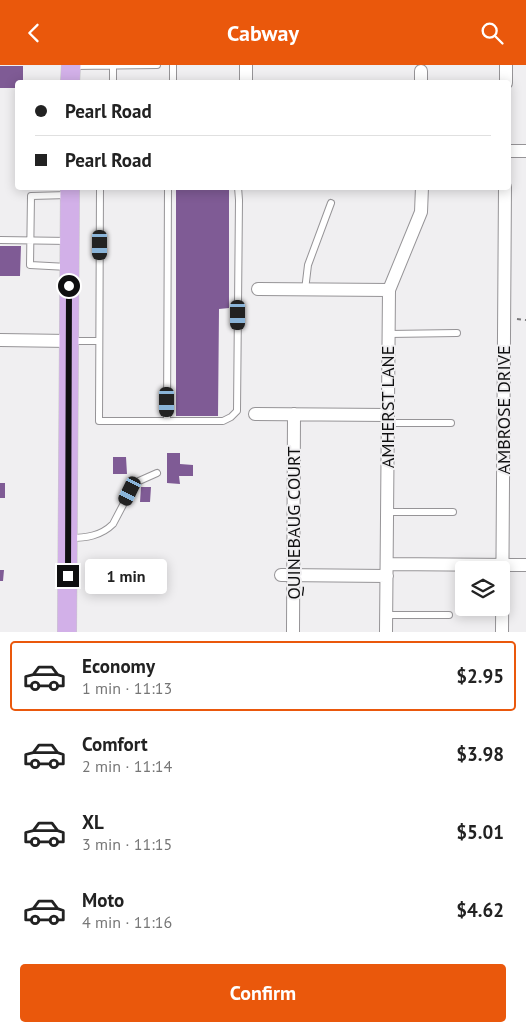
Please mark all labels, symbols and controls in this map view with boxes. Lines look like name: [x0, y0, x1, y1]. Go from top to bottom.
icon: back: [20, 19, 48, 47]
text: Cabway: [227, 19, 299, 47]
icon: search: [478, 19, 506, 47]
text: Pearl Road: [65, 99, 152, 123]
text: Pearl Road: [65, 148, 152, 172]
car: [92, 230, 107, 260]
route start: [58, 275, 80, 297]
car: [230, 300, 245, 330]
street label: AMBROSE DRIVE: [492, 345, 515, 475]
street label: AMHERST LANE: [376, 346, 399, 468]
car: [159, 387, 174, 417]
street label: QUINEBAUG COURT: [282, 446, 305, 600]
car: [116, 474, 143, 508]
callout: 1 min: [86, 559, 168, 593]
map controls: [455, 561, 510, 616]
button: layers: [455, 561, 510, 616]
route end: [57, 565, 79, 587]
text: 1 min: [106, 566, 146, 586]
icon: car: [22, 654, 67, 699]
text: Economy: [82, 654, 155, 678]
text: $2.95: [456, 664, 504, 688]
text: 1 min · 11:13: [82, 678, 172, 698]
icon: car: [22, 732, 67, 777]
text: Comfort: [82, 732, 148, 756]
text: $3.98: [456, 742, 504, 766]
text: 2 min · 11:14: [82, 756, 172, 776]
icon: car: [22, 810, 67, 855]
text: XL: [82, 810, 104, 834]
text: $5.01: [456, 820, 504, 844]
text: 3 min · 11:15: [82, 834, 172, 854]
icon: car: [22, 888, 67, 933]
text: Moto: [82, 888, 124, 912]
text: $4.62: [456, 898, 504, 922]
text: 4 min · 11:16: [82, 912, 172, 932]
button: Confirm: [20, 964, 506, 1022]

